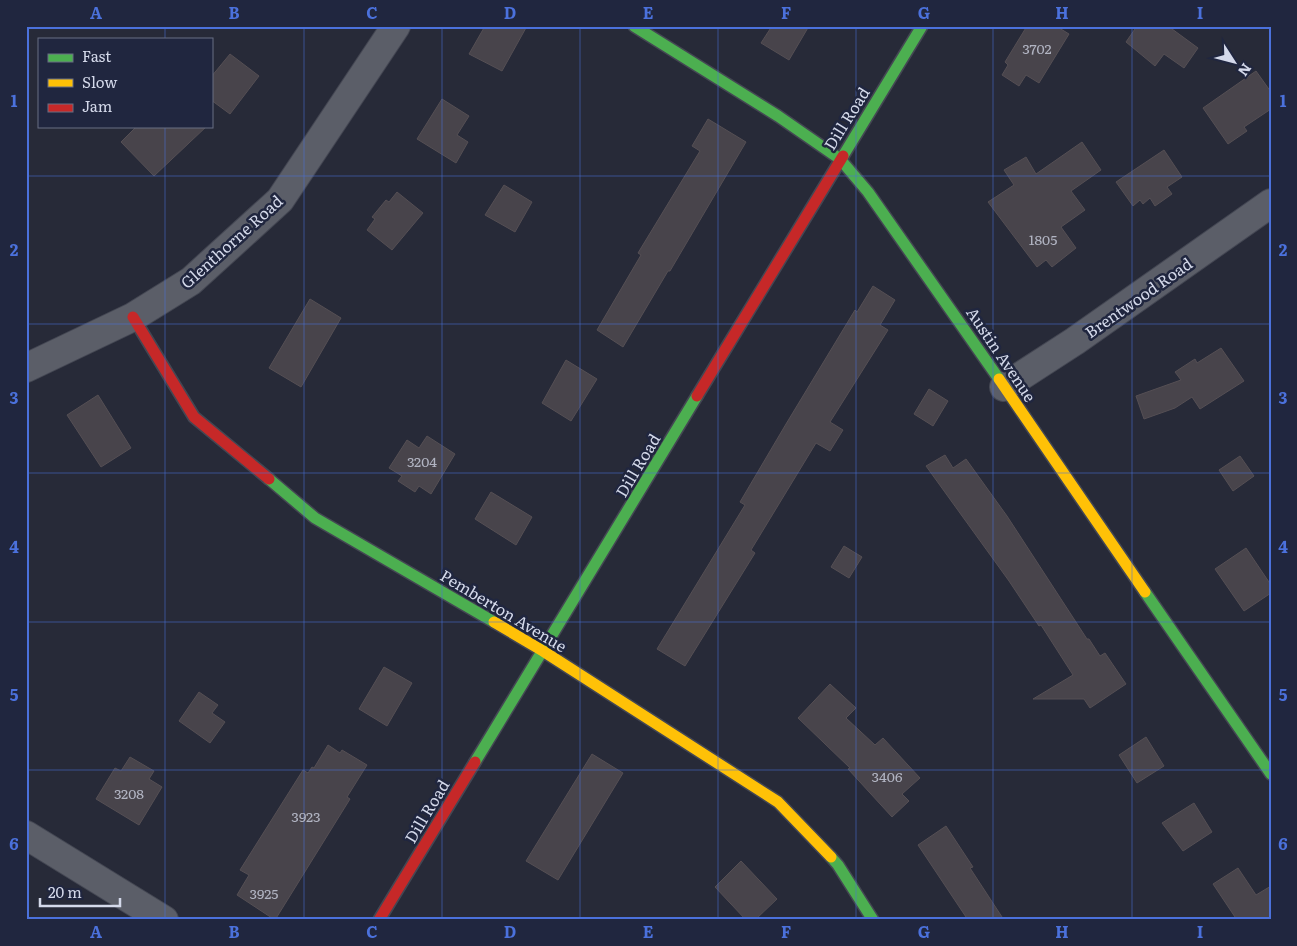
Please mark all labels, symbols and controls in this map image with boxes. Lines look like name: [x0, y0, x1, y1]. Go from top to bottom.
text: A: [90, 0, 102, 24]
text: B: [228, 0, 240, 24]
text: C: [366, 0, 378, 24]
text: D: [504, 0, 516, 24]
text: E: [643, 0, 654, 24]
text: F: [781, 0, 791, 24]
text: G: [918, 0, 930, 24]
text: H: [1055, 0, 1069, 24]
text: I: [1197, 0, 1203, 24]
legend: [38, 38, 212, 128]
house number: 3702: [1022, 38, 1052, 58]
north arrow: [1210, 38, 1260, 88]
text: Fast: [82, 44, 111, 67]
text: N: [1234, 60, 1257, 81]
text: Slow: [82, 70, 117, 93]
street label: Dill Road: [817, 82, 875, 154]
text: 1: [11, 88, 18, 112]
text: 1: [1280, 88, 1287, 112]
text: Jam: [82, 94, 113, 117]
street label: Glenthorne Road: [175, 188, 287, 293]
house number: 1805: [1029, 229, 1057, 249]
text: 2: [10, 237, 19, 261]
text: 2: [1279, 237, 1288, 261]
street label: Brentwood Road: [1079, 251, 1197, 343]
street label: Austin Avenue: [961, 302, 1043, 406]
text: 3: [10, 385, 19, 409]
text: 3: [1279, 385, 1288, 409]
street label: Dill Road: [609, 429, 665, 501]
house number: 3204: [407, 451, 437, 471]
text: 4: [9, 534, 19, 558]
text: 4: [1278, 534, 1288, 558]
street label: Pemberton Avenue: [436, 563, 572, 657]
text: 5: [10, 682, 19, 706]
text: 5: [1279, 682, 1288, 706]
house number: 3406: [872, 766, 903, 786]
street label: Dill Road: [398, 775, 454, 847]
house number: 3208: [114, 783, 144, 803]
house number: 3923: [291, 806, 321, 826]
text: 6: [9, 831, 19, 855]
text: 6: [1278, 831, 1288, 855]
scale bar: [40, 876, 120, 908]
text: 20 m: [48, 880, 82, 903]
house number: 3925: [250, 883, 278, 903]
text: A: [90, 919, 102, 943]
text: B: [228, 919, 240, 943]
text: C: [366, 919, 378, 943]
text: D: [504, 919, 516, 943]
text: E: [643, 919, 654, 943]
text: F: [781, 919, 791, 943]
text: G: [918, 919, 930, 943]
text: H: [1055, 919, 1069, 943]
text: I: [1197, 919, 1203, 943]

